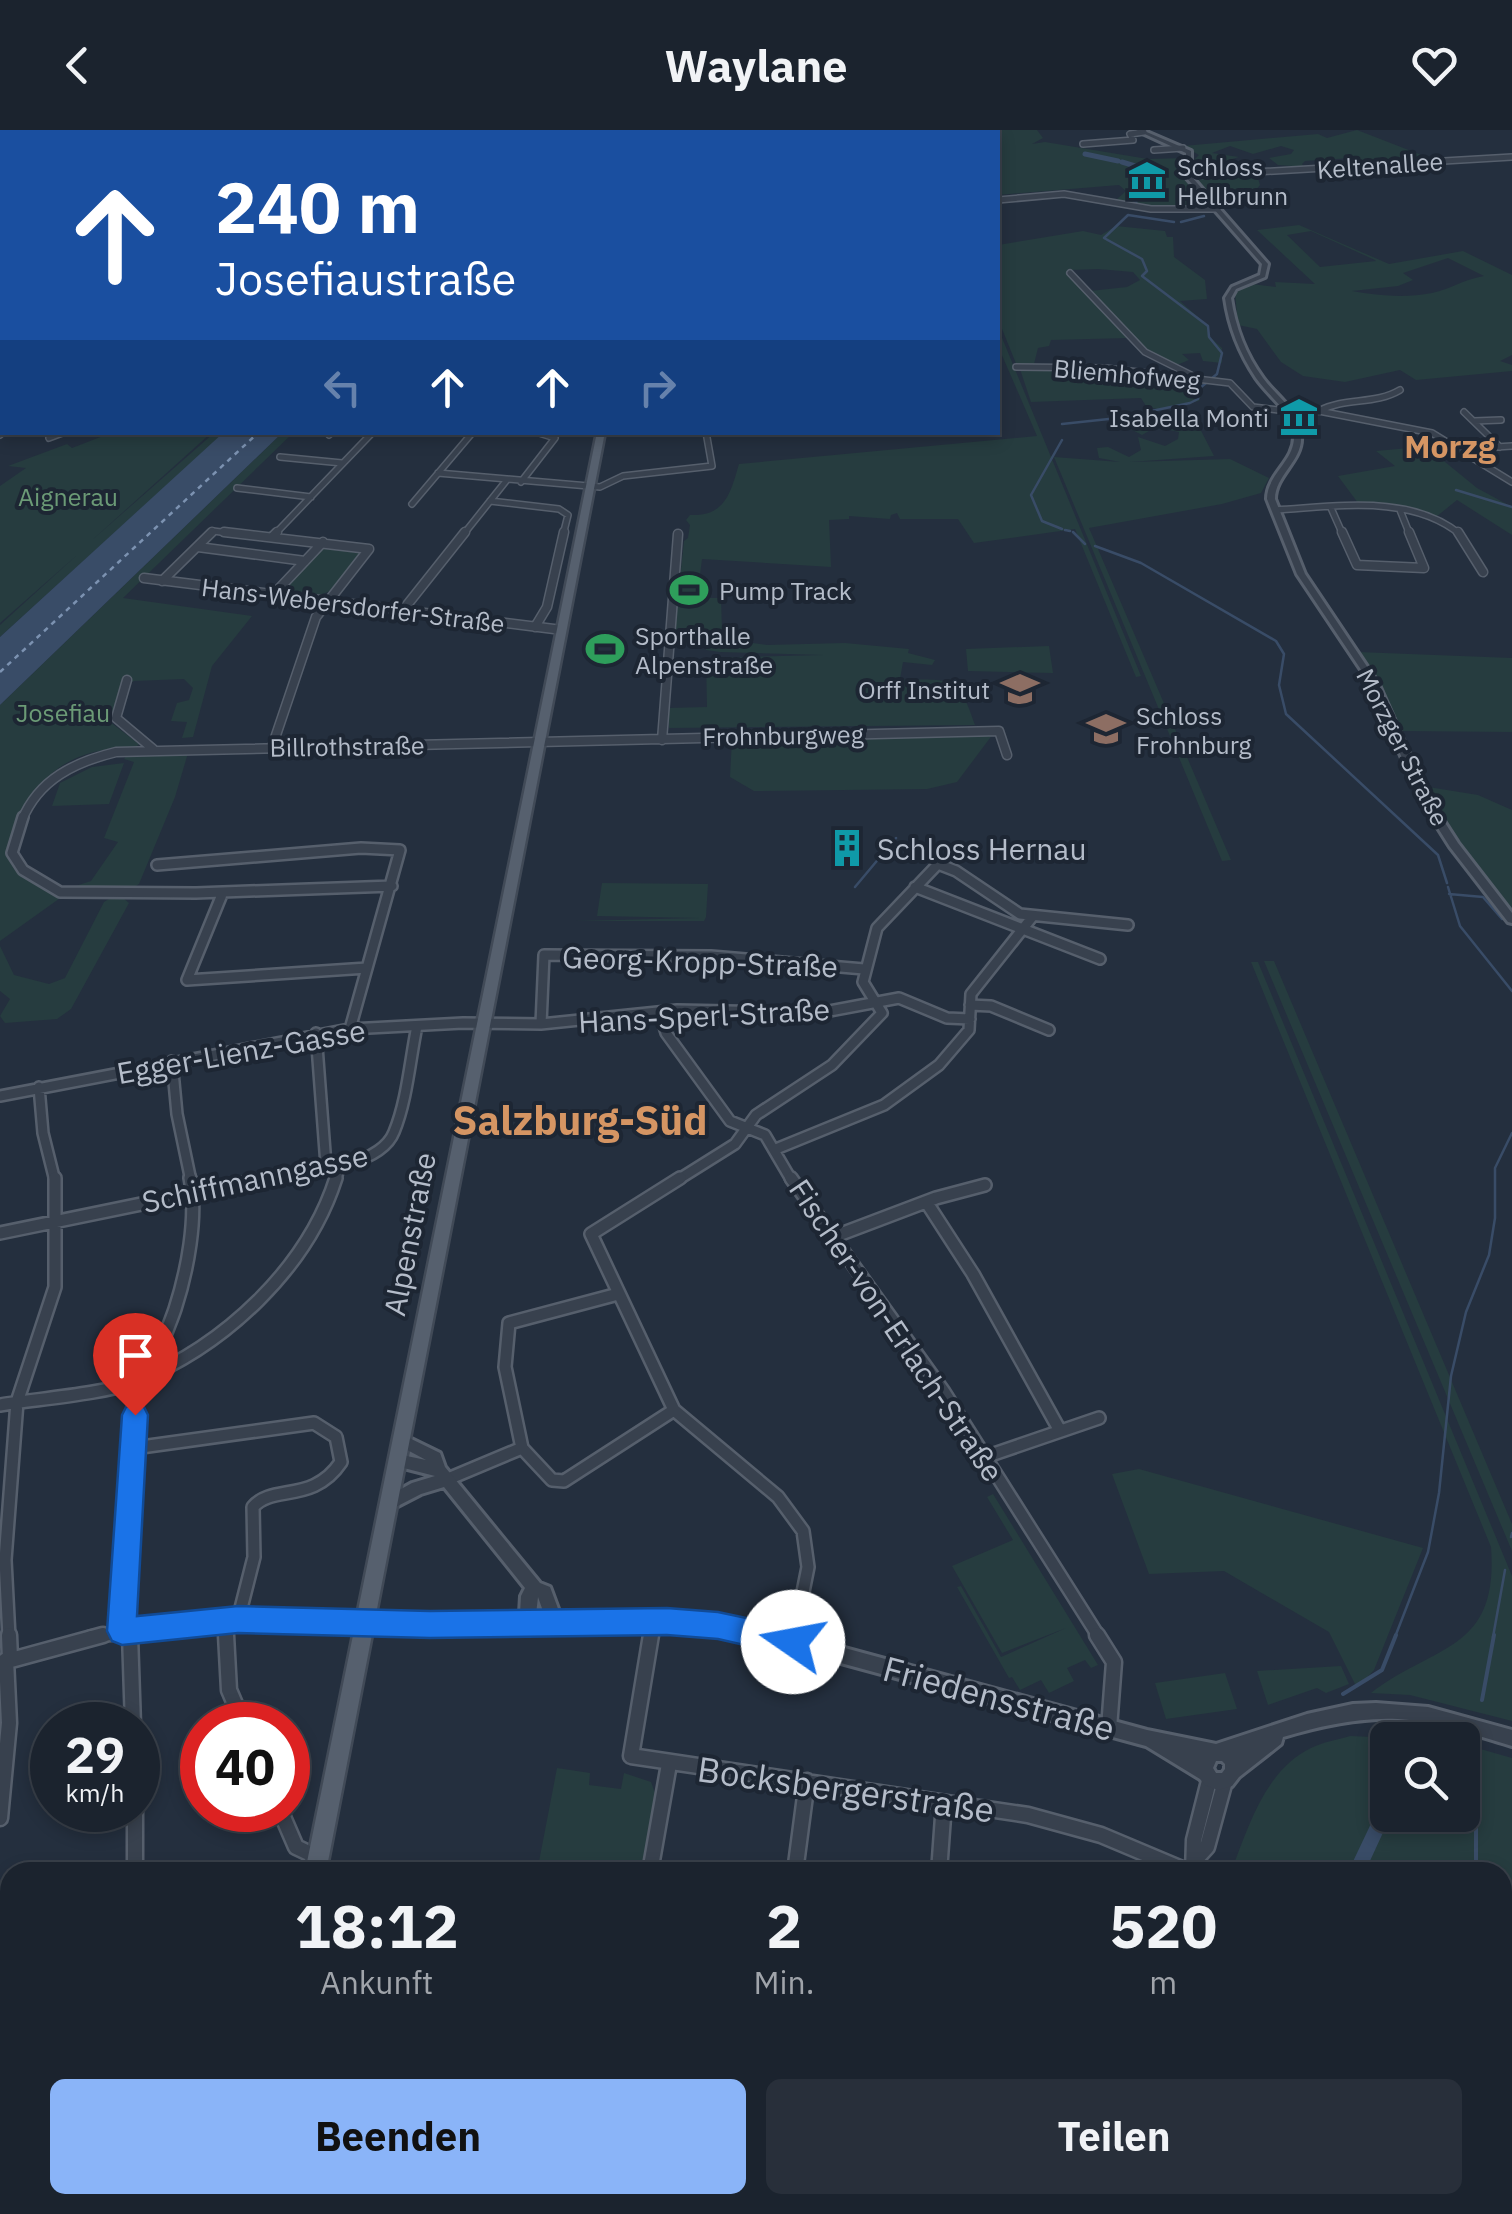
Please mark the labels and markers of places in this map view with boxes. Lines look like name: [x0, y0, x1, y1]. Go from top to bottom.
place label: Schloss Hellbrunn: [1177, 150, 1288, 212]
museum icon: Schloss Hellbrunn: [1126, 159, 1168, 201]
museum icon: Isabella Monti: [1278, 396, 1320, 438]
place label: Isabella Monti: [1109, 401, 1269, 434]
sports icon: Pump Track: [668, 569, 710, 611]
place label: Pump Track: [719, 574, 852, 607]
place label: Sporthalle Alpenstraße: [635, 619, 773, 681]
sports icon: Sporthalle Alpenstraße: [584, 628, 626, 670]
school or university icon: Orff Institut: [999, 668, 1041, 710]
place label: Orff Institut: [858, 673, 990, 706]
place label: Schloss Frohnburg: [1136, 699, 1251, 761]
school or university icon: Schloss Frohnburg: [1085, 708, 1127, 750]
building icon: Schloss Hernau: [826, 827, 868, 869]
place label: Schloss Hernau: [877, 829, 1086, 868]
pin: [93, 1313, 178, 1416]

